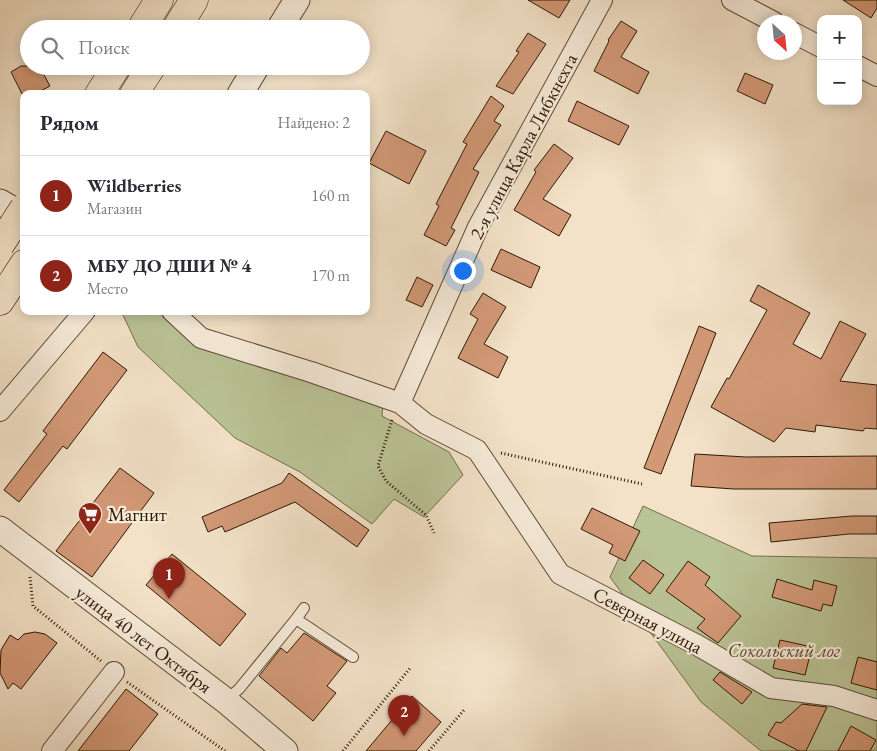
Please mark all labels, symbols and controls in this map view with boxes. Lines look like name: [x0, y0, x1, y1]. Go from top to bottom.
north arrow: [757, 15, 802, 60]
map controls: [817, 15, 862, 105]
button: +: [817, 15, 862, 60]
search box: [20, 20, 370, 75]
icon: search: [38, 34, 66, 62]
text: Поиск: [78, 35, 130, 60]
street label: 2-я улица Карла Либкнехта: [464, 49, 583, 243]
button: −: [817, 60, 862, 105]
text: Рядом: [40, 109, 99, 136]
text: Найдено: 2: [278, 112, 350, 133]
text: Wildberries: [87, 173, 181, 198]
text: 1: [52, 185, 60, 206]
text: 160 m: [311, 185, 350, 206]
text: Магазин: [87, 198, 142, 219]
text: МБУ ДО ДШИ № 4: [87, 253, 251, 278]
your location: [450, 258, 476, 284]
text: 2: [52, 265, 60, 286]
text: 170 m: [311, 265, 350, 286]
text: Место: [87, 278, 128, 299]
supermarket icon: Магнит: [77, 501, 103, 535]
place label: Магнит: [108, 502, 167, 527]
pin: 1: [153, 558, 185, 599]
street label: улица 40 лет Октября: [70, 580, 217, 699]
street label: Северная улица: [589, 581, 707, 660]
park label: Сокольский лог: [728, 638, 840, 663]
pin: 2: [388, 695, 420, 736]

